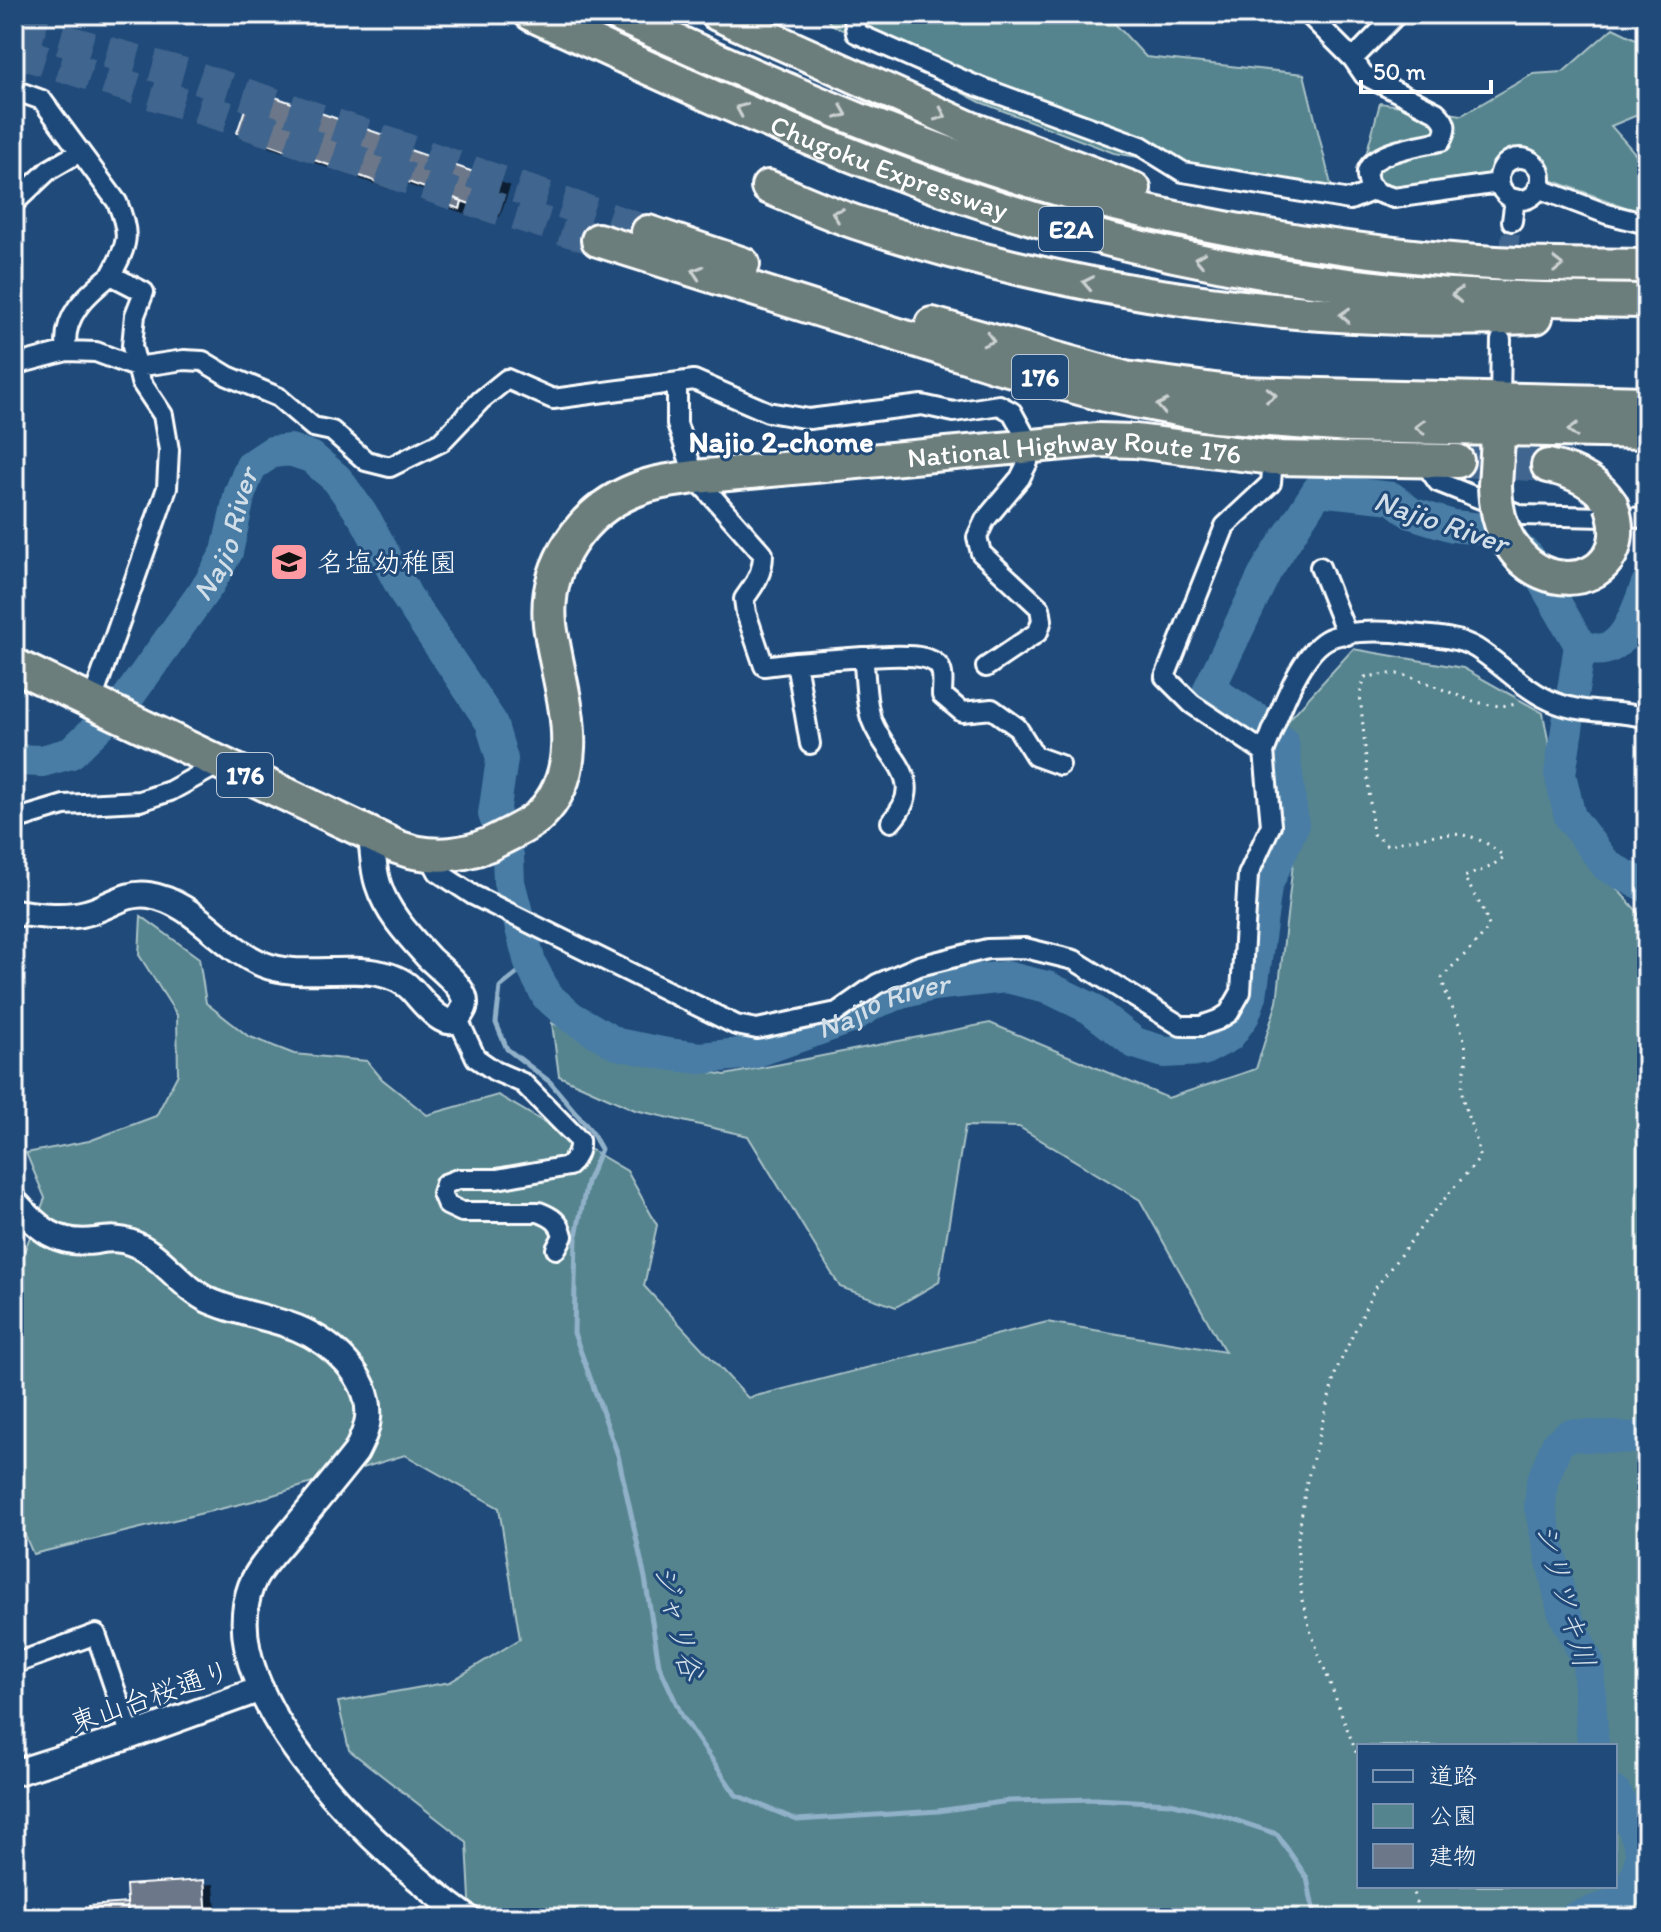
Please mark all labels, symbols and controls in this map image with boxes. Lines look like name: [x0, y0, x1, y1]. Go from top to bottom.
scale bar: [1361, 44, 1491, 94]
text: 50 m: [1373, 57, 1426, 86]
one-way arrow: [735, 103, 749, 119]
one-way arrow: [834, 103, 848, 120]
one-way arrow: [933, 105, 947, 121]
street label: Chugoku Expressway: [765, 107, 1013, 227]
road number: E2A: [1039, 207, 1103, 251]
one-way arrow: [831, 208, 845, 224]
one-way arrow: [1194, 251, 1207, 268]
one-way arrow: [1552, 256, 1565, 273]
one-way arrow: [691, 265, 704, 281]
one-way arrow: [1081, 275, 1095, 292]
one-way arrow: [1450, 287, 1463, 304]
one-way arrow: [1338, 307, 1351, 324]
one-way arrow: [982, 331, 996, 347]
road number: 176: [1012, 355, 1068, 399]
one-way arrow: [1265, 386, 1278, 403]
one-way arrow: [1155, 398, 1169, 415]
one-way arrow: [1413, 418, 1426, 435]
street label: National Highway Route 176: [906, 422, 1244, 474]
one-way arrow: [1566, 422, 1579, 439]
district label: Najio 2-chome: [688, 423, 874, 460]
water label: Najio River: [184, 459, 267, 608]
water label: Najio River: [1369, 481, 1516, 563]
school or university icon: 名塩幼稚園: [268, 541, 310, 583]
place label: 名塩幼稚園: [317, 545, 457, 579]
road number: 176: [217, 753, 273, 797]
water label: Najio River: [812, 964, 953, 1046]
water label: シリツキ川: [1527, 1518, 1604, 1672]
water label: ジャリ谷: [645, 1559, 712, 1686]
street label: 東山台桜通り: [65, 1653, 235, 1739]
legend: [1357, 1744, 1617, 1888]
text: 道路: [1429, 1761, 1477, 1790]
text: 公園: [1429, 1801, 1477, 1830]
text: 建物: [1429, 1841, 1477, 1870]

